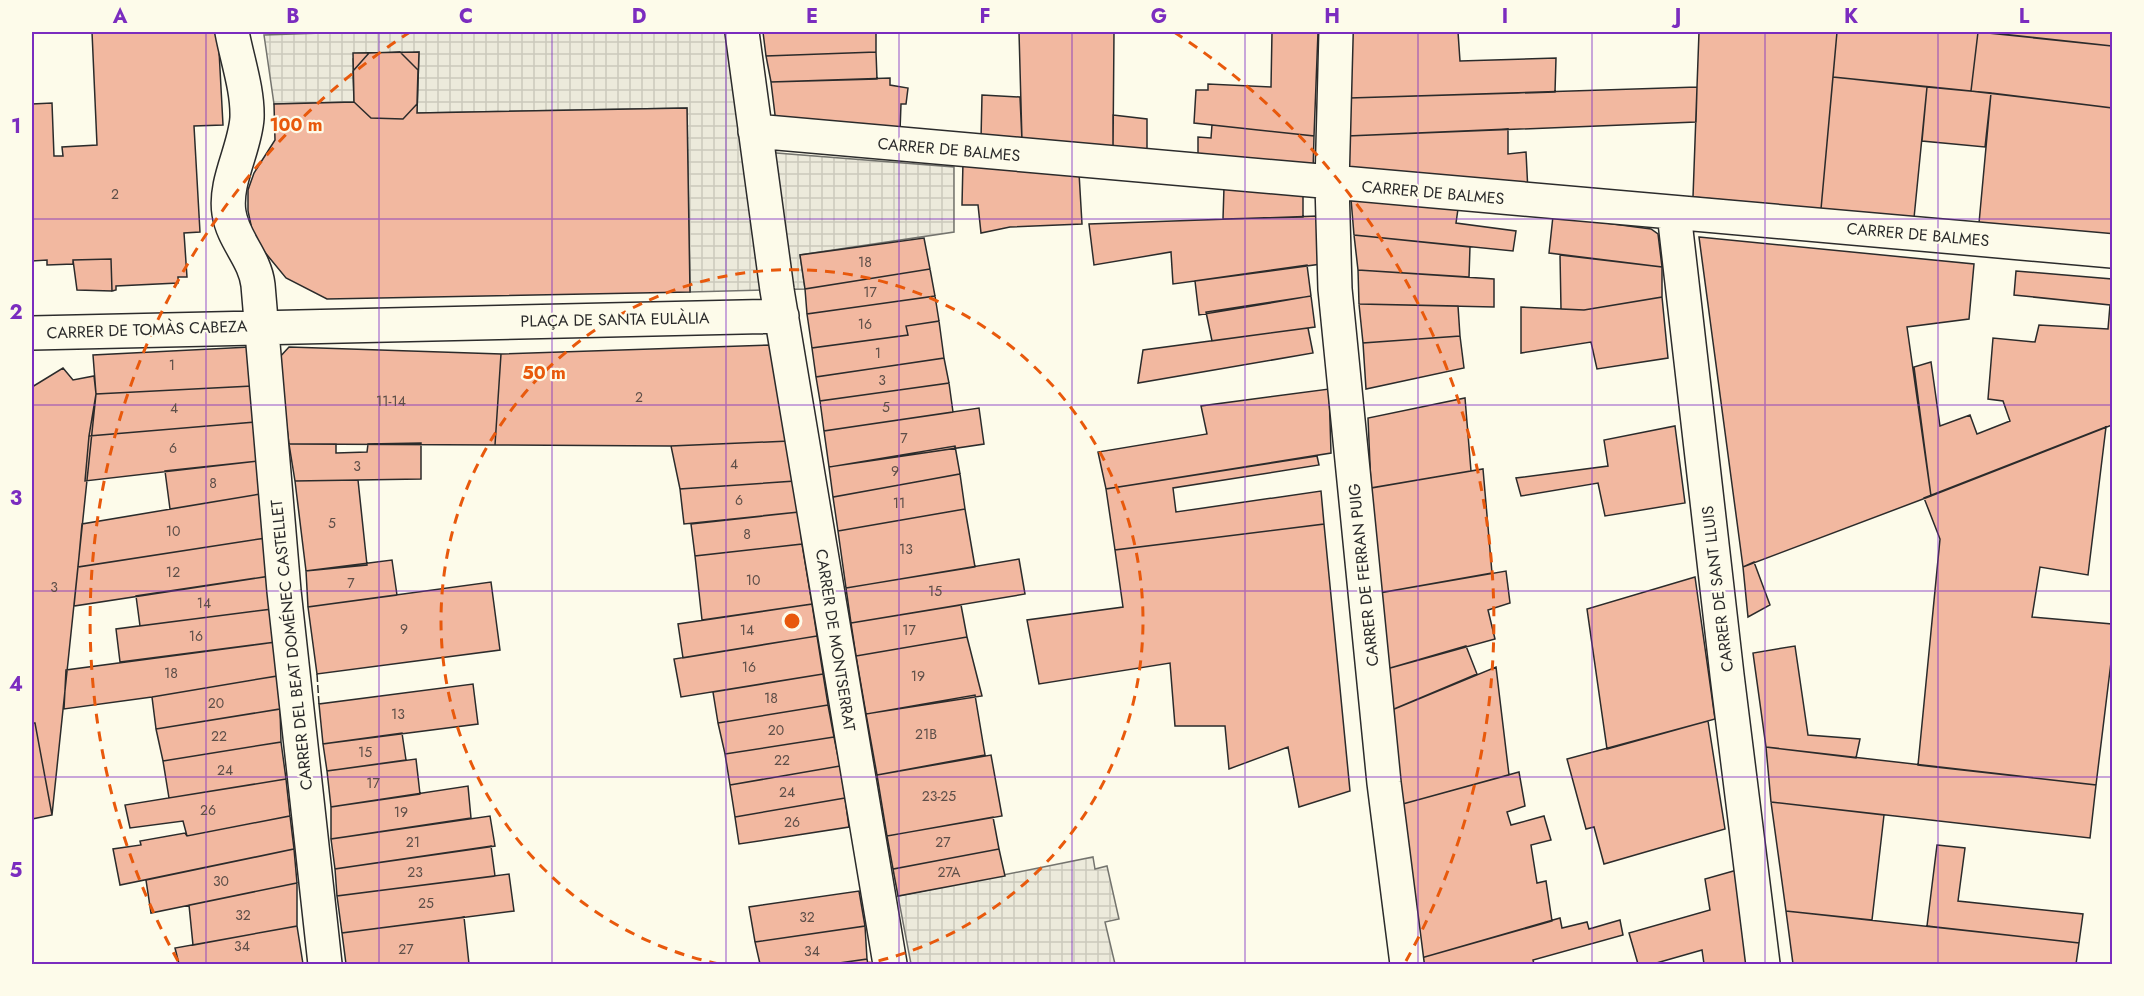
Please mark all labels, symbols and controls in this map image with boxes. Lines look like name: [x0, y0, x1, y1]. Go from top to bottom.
text: A: [112, 2, 128, 31]
text: B: [286, 2, 300, 31]
text: C: [459, 2, 473, 31]
text: D: [632, 2, 646, 31]
text: E: [806, 2, 818, 31]
text: F: [979, 2, 991, 31]
text: G: [1151, 2, 1167, 31]
text: H: [1324, 2, 1340, 31]
text: I: [1502, 2, 1508, 31]
text: J: [1671, 2, 1681, 31]
text: K: [1844, 2, 1858, 31]
text: L: [2019, 2, 2030, 31]
text: 1: [11, 112, 21, 141]
text: 100 m: [269, 112, 323, 138]
street label: CARRER DE BALMES: [877, 132, 1022, 167]
street label: CARRER DE BALMES: [1361, 175, 1506, 210]
house number: 2: [111, 184, 119, 204]
street label: CARRER DE BALMES: [1846, 217, 1991, 252]
house number: 18: [858, 252, 872, 272]
house number: 17: [863, 282, 877, 302]
text: 2: [9, 298, 23, 327]
street label: PLAÇA DE SANTA EULÀLIA: [520, 306, 710, 333]
street label: CARRER DE TOMÀS CABEZA: [46, 314, 248, 344]
house number: 16: [858, 314, 872, 334]
house number: 1: [875, 343, 881, 363]
house number: 1: [169, 355, 175, 375]
text: 50 m: [522, 360, 566, 386]
house number: 3: [878, 370, 886, 390]
house number: 2: [635, 387, 643, 407]
house number: 11-14: [376, 391, 406, 411]
house number: 5: [882, 397, 890, 417]
house number: 4: [170, 398, 178, 418]
house number: 7: [900, 428, 908, 448]
house number: 6: [169, 438, 177, 458]
house number: 4: [730, 454, 738, 474]
house number: 3: [353, 456, 361, 476]
house number: 9: [891, 461, 899, 481]
house number: 8: [209, 473, 217, 493]
street label: CARRER DE FERRAN PUIG: [1342, 482, 1385, 668]
text: 3: [10, 484, 22, 513]
house number: 6: [735, 490, 743, 510]
house number: 11: [893, 493, 905, 513]
street label: CARRER DEL BEAT DOMÉNEC CASTELLET: [265, 498, 318, 791]
street label: CARRER DE SANT LLUIS: [1696, 504, 1739, 673]
house number: 5: [328, 513, 336, 533]
house number: 10: [166, 521, 180, 541]
house number: 8: [743, 524, 751, 544]
house number: 13: [899, 539, 913, 559]
street label: CARRER DE MONTSERRAT: [810, 547, 861, 733]
house number: 12: [166, 562, 180, 582]
house number: 10: [746, 570, 760, 590]
house number: 7: [347, 573, 355, 593]
house number: 3: [50, 577, 58, 597]
house number: 15: [928, 581, 942, 601]
house number: 14: [197, 593, 211, 613]
centre of rings: [782, 611, 802, 631]
house number: 9: [400, 619, 408, 639]
house number: 14: [740, 620, 754, 640]
house number: 17: [902, 620, 916, 640]
house number: 16: [189, 626, 203, 646]
house number: 16: [742, 657, 756, 677]
house number: 18: [164, 663, 178, 683]
house number: 19: [911, 666, 925, 686]
text: 4: [9, 670, 23, 699]
house number: 18: [764, 688, 778, 708]
house number: 20: [208, 693, 224, 713]
house number: 13: [391, 704, 405, 724]
house number: 20: [768, 720, 784, 740]
house number: 21B: [915, 724, 937, 744]
house number: 22: [211, 726, 227, 746]
house number: 15: [358, 742, 372, 762]
house number: 22: [774, 750, 790, 770]
house number: 24: [217, 760, 233, 780]
house number: 17: [366, 773, 380, 793]
house number: 24: [779, 782, 795, 802]
house number: 23-25: [922, 786, 956, 806]
house number: 26: [200, 800, 216, 820]
house number: 19: [394, 802, 408, 822]
house number: 26: [784, 812, 800, 832]
house number: 21: [406, 832, 420, 852]
house number: 27: [935, 832, 951, 852]
text: 5: [10, 856, 23, 885]
house number: 23: [407, 862, 423, 882]
house number: 27A: [937, 862, 961, 882]
house number: 30: [213, 871, 229, 891]
house number: 25: [418, 893, 434, 913]
house number: 32: [235, 905, 251, 925]
house number: 32: [799, 907, 815, 927]
house number: 34: [234, 936, 250, 956]
house number: 27: [398, 939, 414, 959]
house number: 34: [804, 941, 820, 961]

